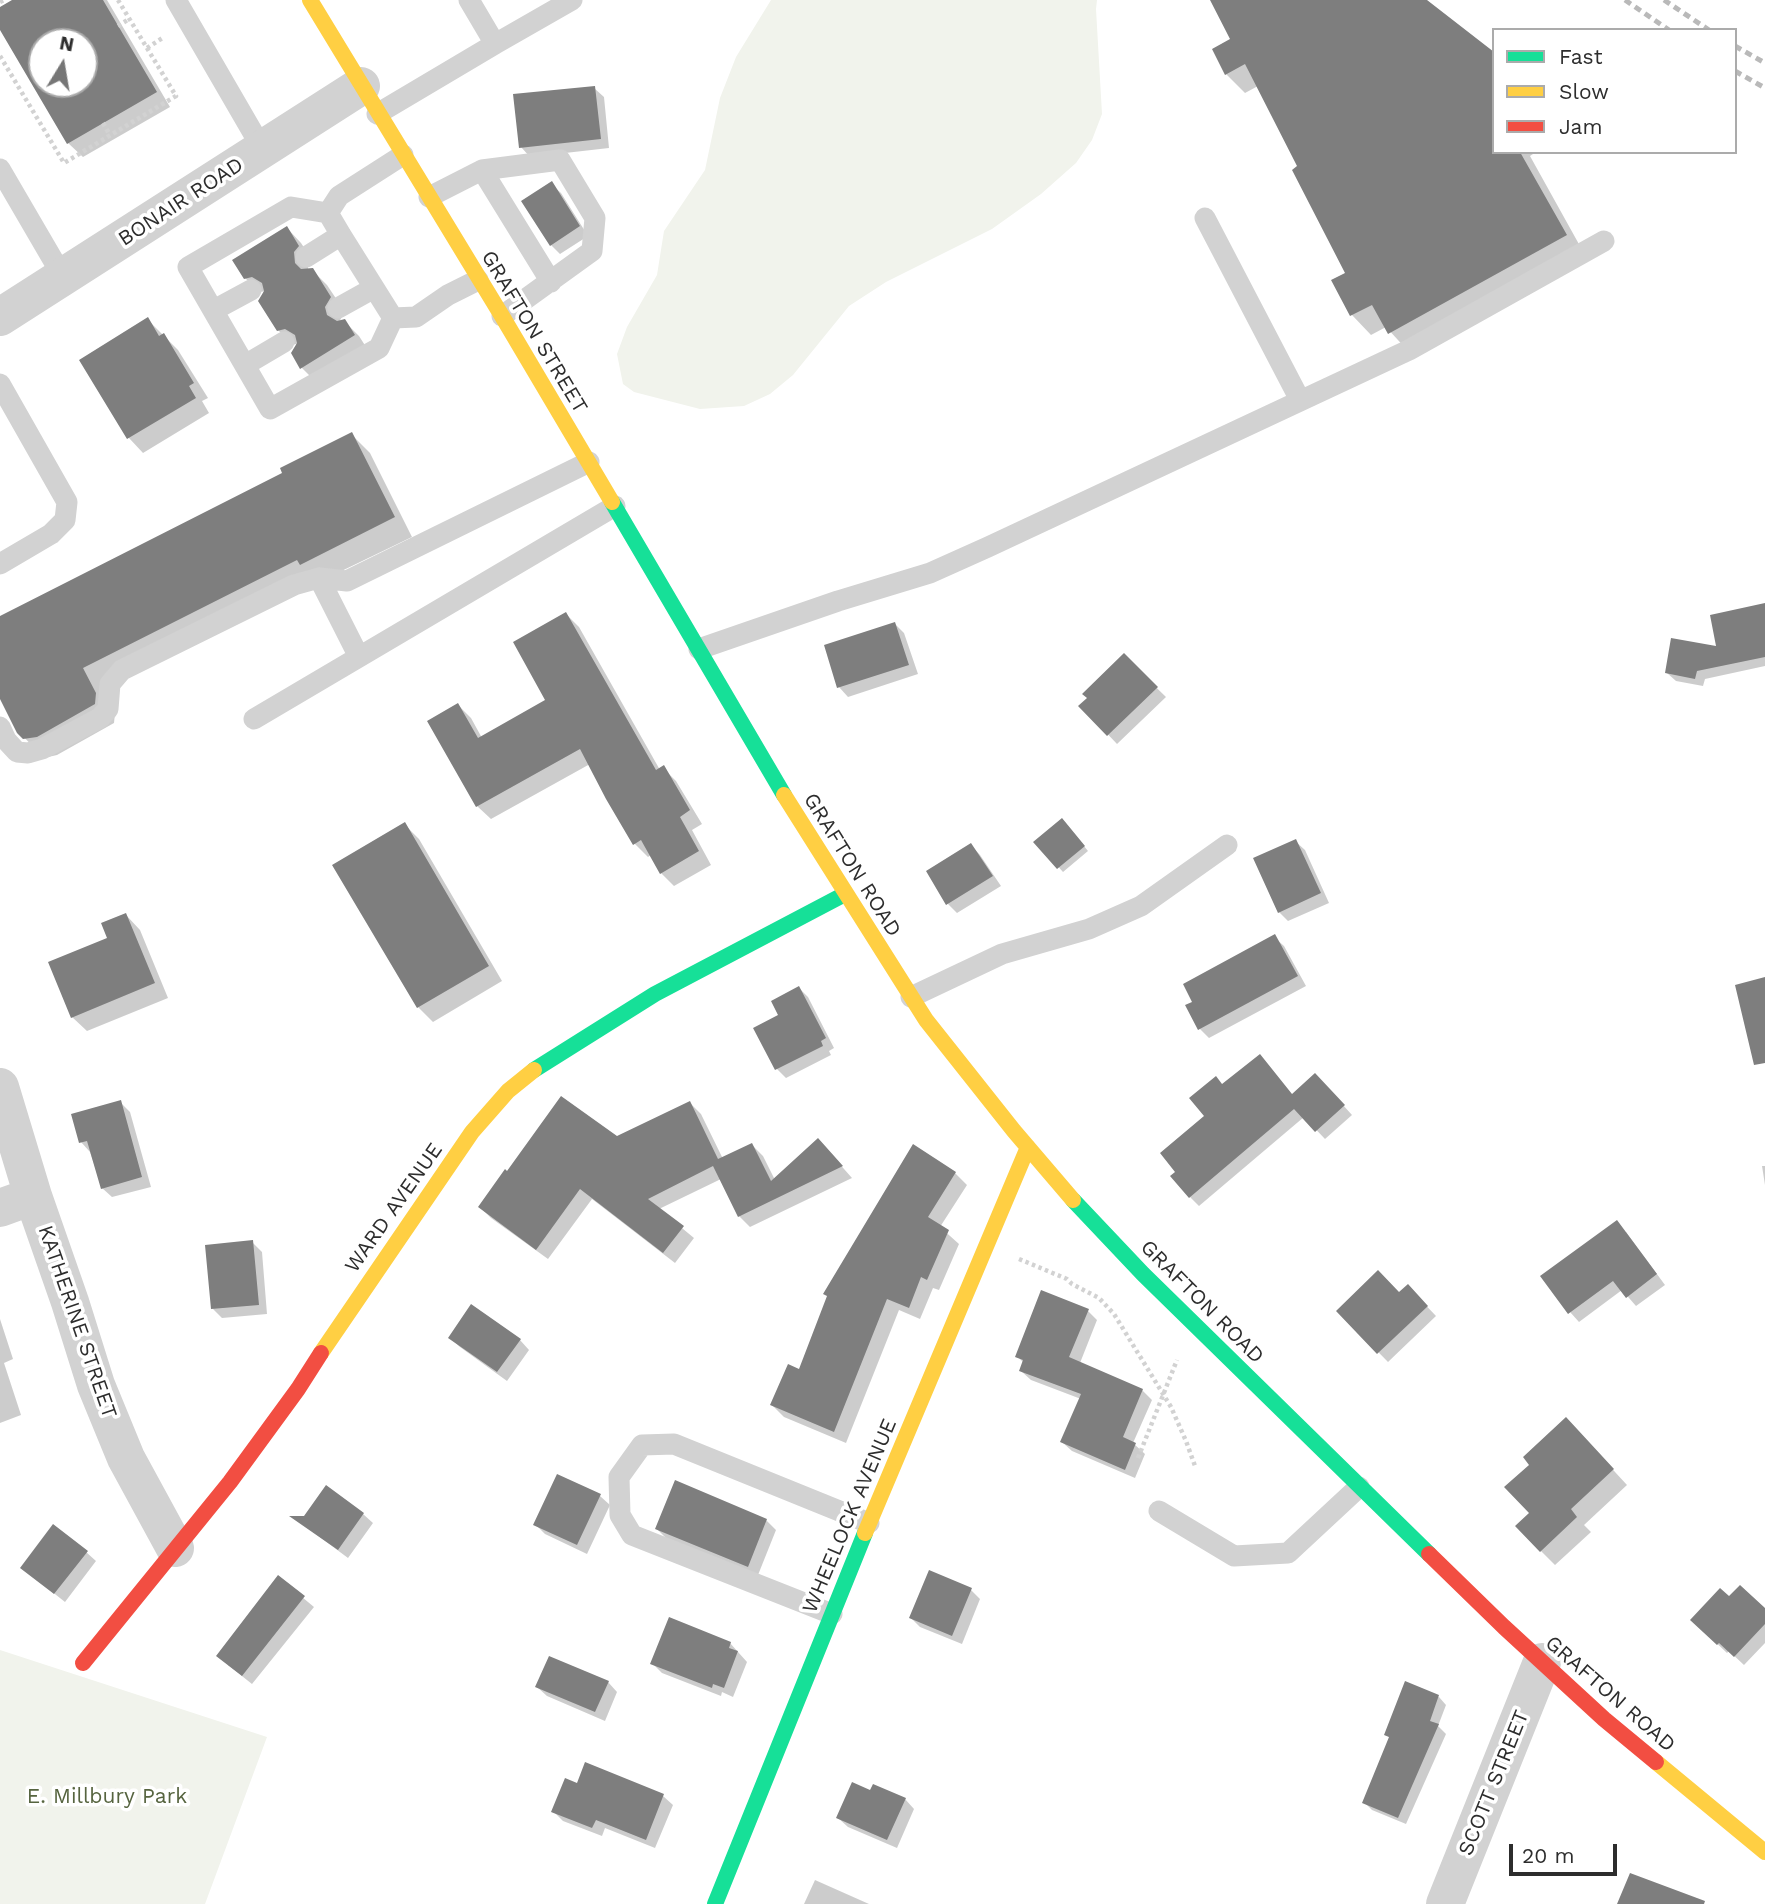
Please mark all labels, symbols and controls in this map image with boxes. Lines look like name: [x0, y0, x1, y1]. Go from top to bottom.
north arrow: [28, 28, 98, 98]
legend: [1492, 28, 1737, 154]
text: N: [58, 31, 76, 56]
text: Fast: [1559, 44, 1603, 69]
text: Slow: [1559, 79, 1609, 104]
text: Jam: [1559, 114, 1602, 139]
street label: BONAIR ROAD: [114, 152, 248, 252]
street label: GRAFTON STREET: [475, 246, 593, 418]
street label: GRAFTON ROAD: [798, 789, 906, 941]
street label: WARD AVENUE: [340, 1138, 448, 1278]
street label: KATHERINE STREET: [32, 1222, 122, 1422]
street label: GRAFTON ROAD: [1135, 1235, 1269, 1369]
street label: WHEELOCK AVENUE: [798, 1415, 902, 1617]
street label: GRAFTON ROAD: [1540, 1631, 1680, 1757]
street label: SCOTT STREET: [1453, 1707, 1535, 1859]
park label: E. Millbury Park: [27, 1784, 187, 1810]
scale bar: [1513, 1830, 1622, 1874]
text: 20 m: [1522, 1843, 1574, 1868]

